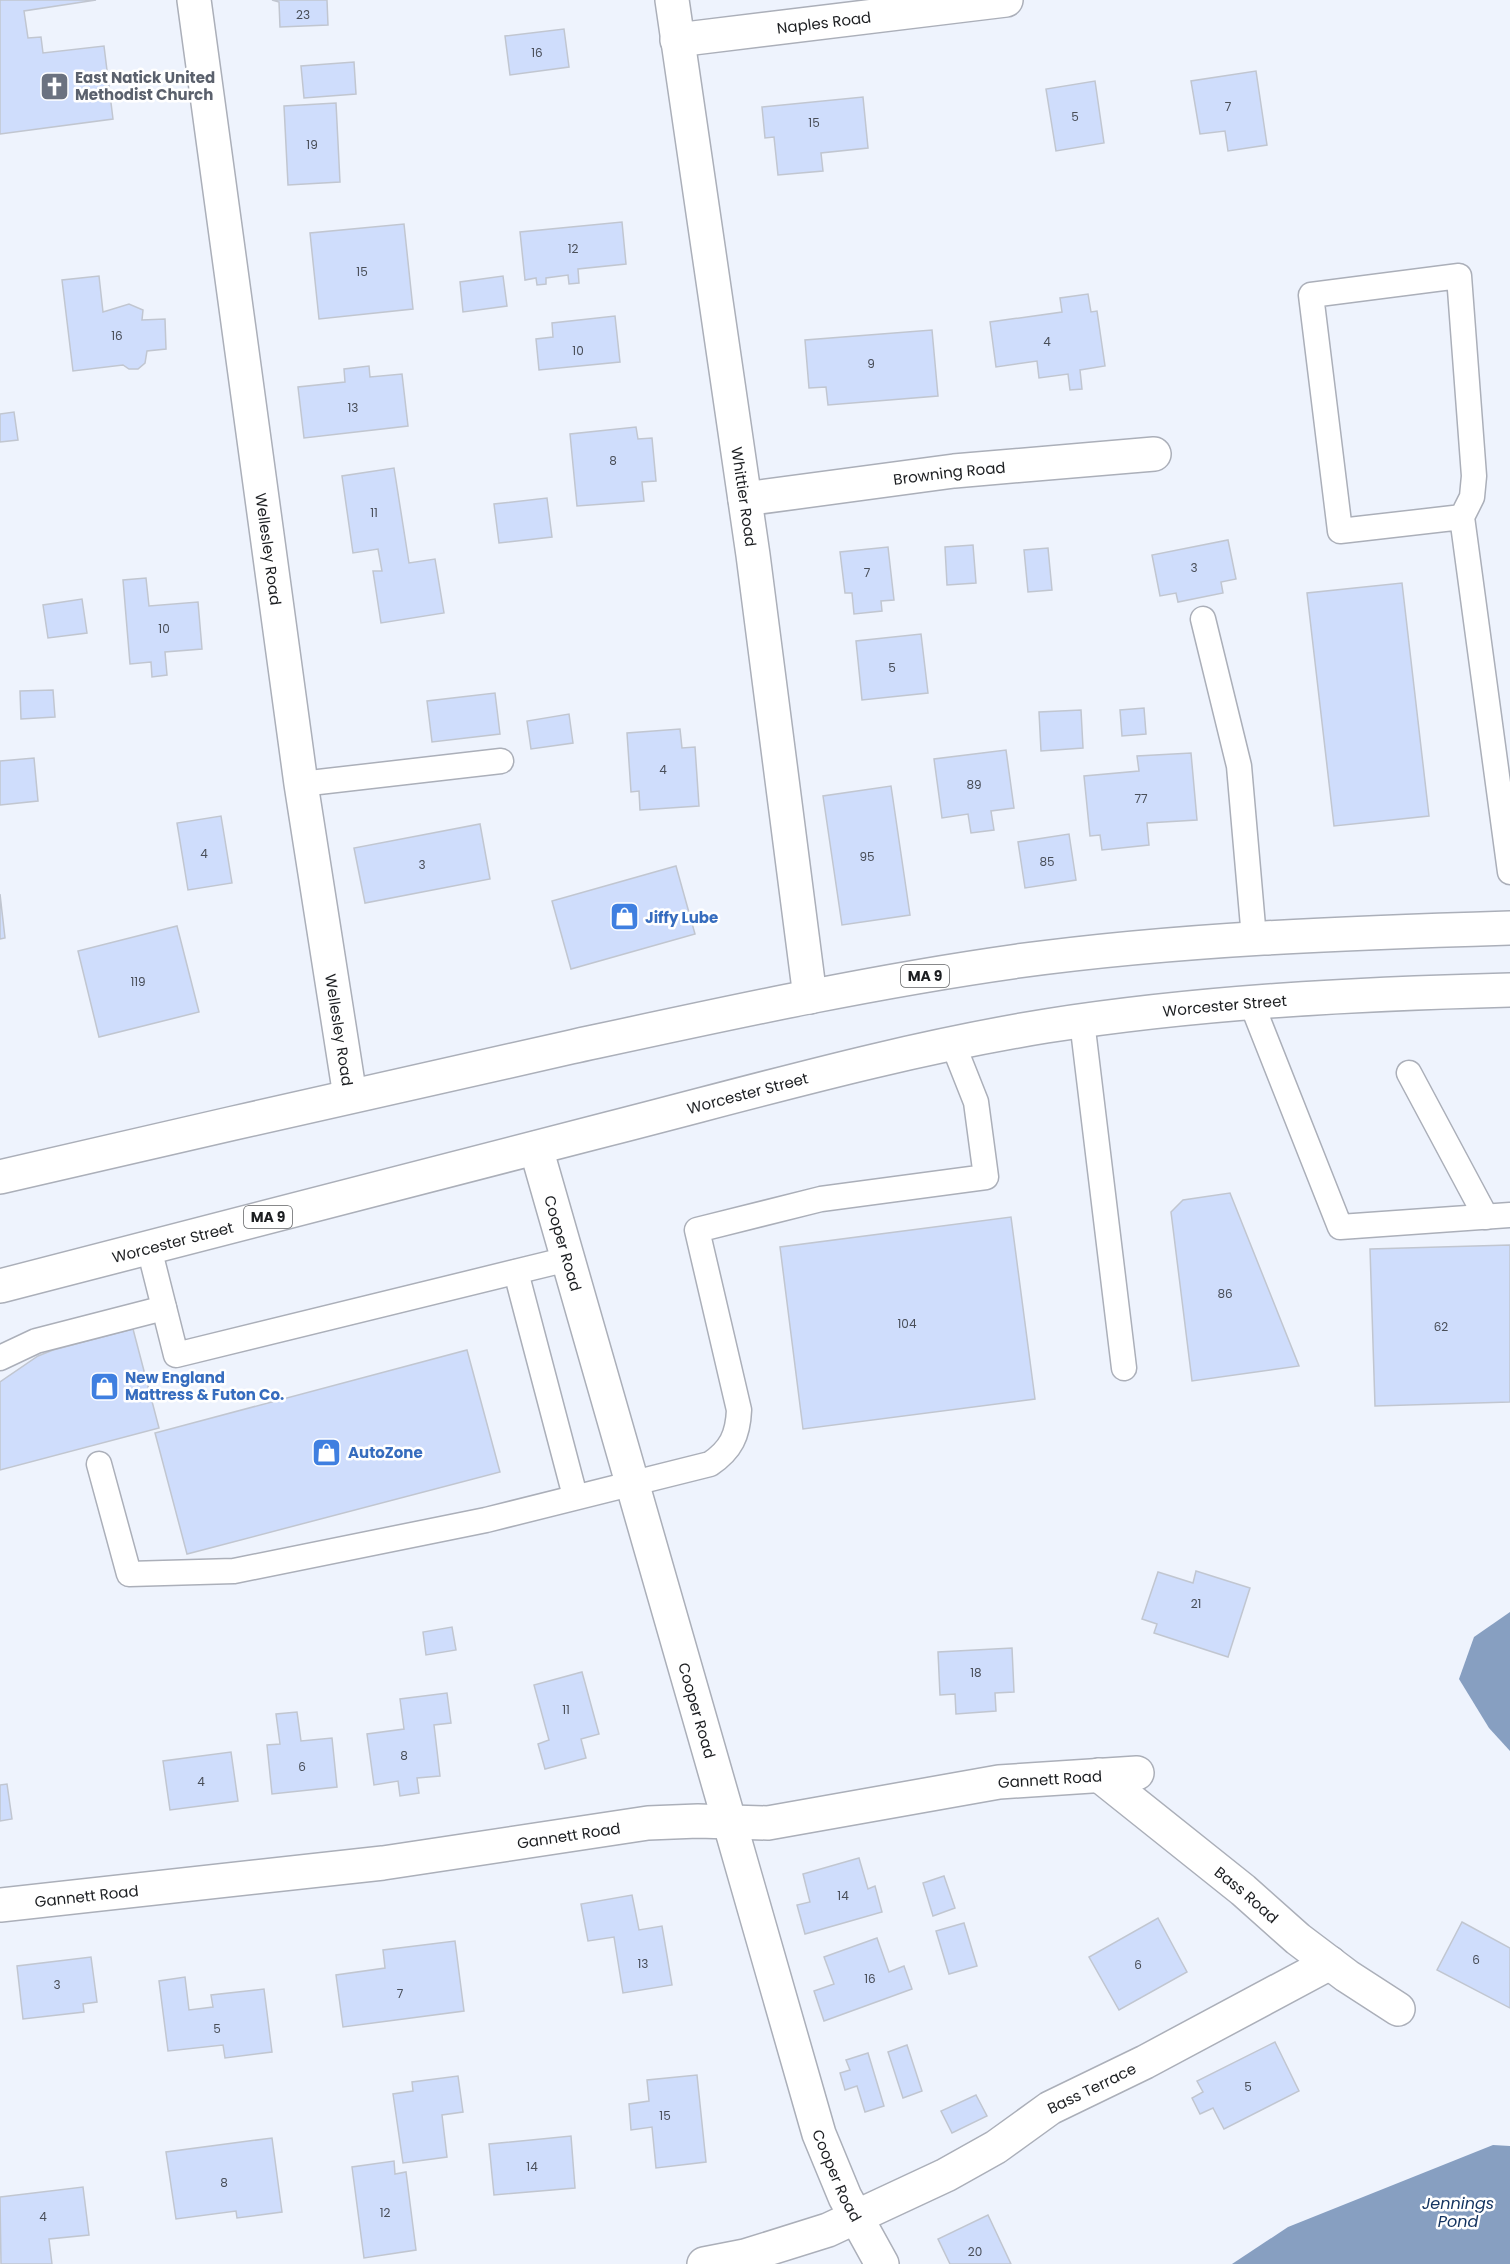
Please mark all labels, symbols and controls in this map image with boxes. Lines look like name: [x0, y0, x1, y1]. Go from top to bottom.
house number: 23: [296, 6, 310, 23]
street label: Naples Road: [776, 6, 872, 38]
house number: 16: [531, 44, 543, 61]
place label: East Natick United Methodist Church: [75, 67, 215, 105]
church icon: East Natick United Methodist Church: [38, 70, 70, 102]
house number: 7: [1225, 98, 1232, 115]
house number: 5: [1071, 108, 1079, 125]
house number: 15: [808, 114, 820, 131]
house number: 19: [306, 136, 318, 153]
house number: 12: [568, 240, 578, 257]
house number: 15: [356, 263, 368, 280]
house number: 16: [111, 327, 123, 344]
house number: 4: [1043, 333, 1051, 350]
house number: 10: [572, 342, 584, 359]
house number: 9: [867, 355, 875, 372]
house number: 13: [348, 399, 358, 416]
street label: Whittier Road: [727, 445, 762, 548]
house number: 8: [609, 452, 617, 469]
street label: Browning Road: [892, 456, 1006, 490]
street label: Wellesley Road: [251, 492, 287, 606]
house number: 11: [370, 504, 378, 521]
house number: 3: [1190, 559, 1198, 576]
house number: 7: [864, 564, 871, 581]
house number: 10: [158, 620, 170, 637]
house number: 5: [888, 659, 896, 676]
house number: 4: [659, 761, 667, 778]
house number: 89: [966, 776, 982, 793]
house number: 77: [1134, 790, 1148, 807]
house number: 4: [200, 845, 208, 862]
house number: 95: [859, 848, 875, 865]
house number: 85: [1039, 853, 1055, 870]
house number: 3: [418, 856, 426, 873]
shop icon: Jiffy Lube: [608, 901, 640, 933]
place label: Jiffy Lube: [645, 907, 718, 928]
road number: MA 9: [901, 965, 949, 987]
street label: Wellesley Road: [320, 972, 359, 1087]
house number: 119: [130, 973, 146, 990]
street label: Worcester Street: [1162, 989, 1287, 1021]
street label: Worcester Street: [684, 1067, 810, 1119]
street label: Cooper Road: [540, 1193, 587, 1294]
road number: MA 9: [244, 1206, 292, 1228]
street label: Worcester Street: [110, 1216, 235, 1267]
house number: 86: [1217, 1285, 1233, 1302]
house number: 104: [898, 1315, 917, 1332]
house number: 62: [1434, 1318, 1448, 1335]
place label: New England Mattress & Futon Co.: [125, 1367, 284, 1405]
shop icon: New England Mattress & Futon Co.: [88, 1370, 120, 1402]
shop icon: AutoZone: [311, 1436, 343, 1468]
place label: AutoZone: [348, 1442, 423, 1463]
house number: 21: [1191, 1595, 1201, 1612]
street label: Cooper Road: [674, 1660, 721, 1761]
house number: 18: [970, 1664, 982, 1681]
house number: 11: [562, 1701, 570, 1718]
house number: 8: [400, 1747, 408, 1764]
house number: 6: [298, 1758, 306, 1775]
street label: Gannett Road: [997, 1765, 1103, 1793]
house number: 4: [197, 1773, 205, 1790]
street label: Gannett Road: [515, 1817, 622, 1853]
street label: Bass Road: [1210, 1861, 1283, 1928]
street label: Gannett Road: [33, 1879, 139, 1912]
house number: 14: [837, 1887, 849, 1904]
house number: 6: [1472, 1951, 1480, 1968]
house number: 13: [638, 1955, 648, 1972]
house number: 6: [1134, 1956, 1142, 1973]
house number: 16: [864, 1970, 876, 1987]
house number: 3: [53, 1976, 61, 1993]
house number: 7: [397, 1985, 404, 2002]
house number: 5: [213, 2020, 221, 2037]
street label: Bass Terrace: [1044, 2057, 1139, 2118]
house number: 5: [1244, 2078, 1252, 2095]
house number: 15: [659, 2107, 671, 2124]
street label: Cooper Road: [808, 2126, 867, 2225]
house number: 14: [526, 2158, 538, 2175]
house number: 8: [220, 2174, 228, 2191]
water label: Jennings Pond: [1422, 2192, 1494, 2233]
house number: 12: [380, 2204, 390, 2221]
house number: 4: [39, 2208, 47, 2225]
house number: 20: [968, 2243, 982, 2260]

